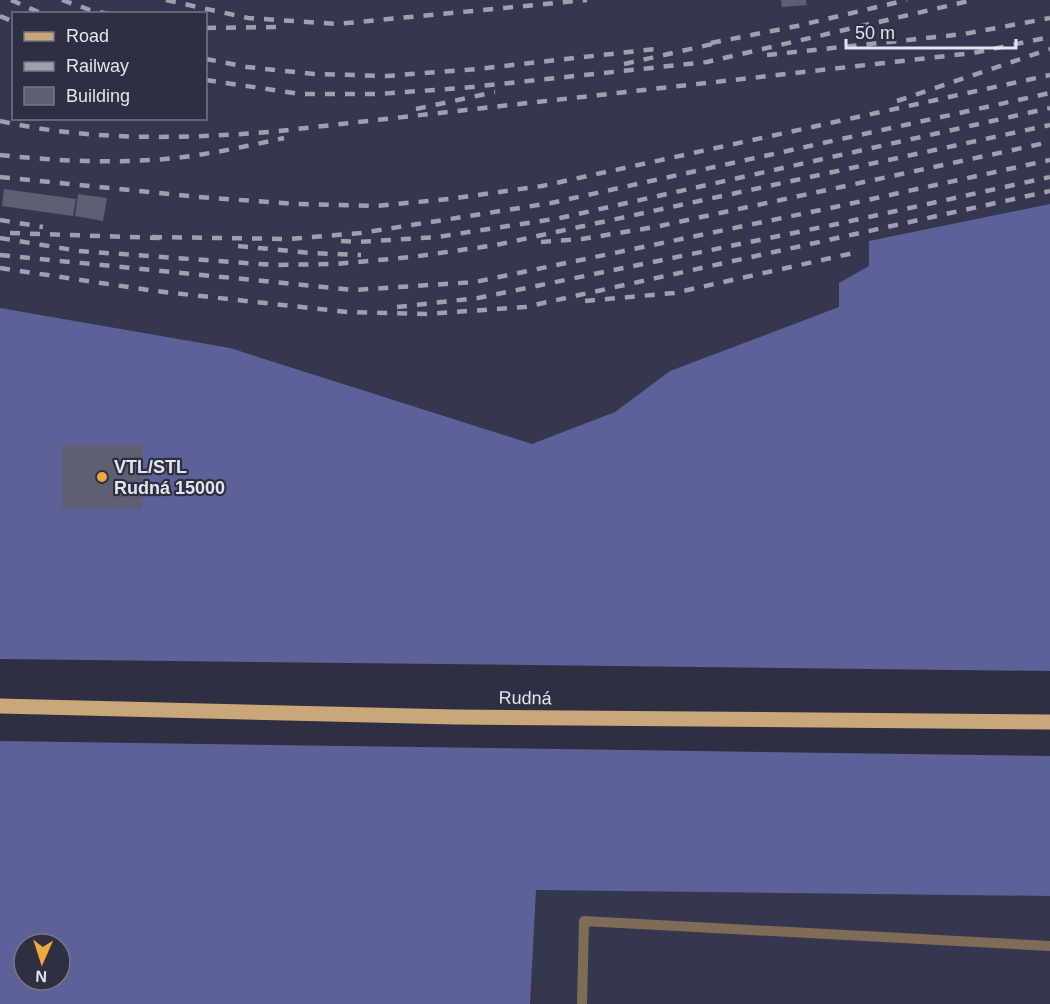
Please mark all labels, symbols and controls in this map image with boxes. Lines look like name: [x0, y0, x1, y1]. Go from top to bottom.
legend: [12, 12, 207, 120]
scale bar: [846, 12, 1016, 50]
text: 50 m: [855, 23, 895, 43]
text: Road: [66, 26, 109, 46]
text: Railway: [66, 56, 129, 76]
text: Building: [66, 86, 130, 106]
place label: VTL/STL Rudná 15000: [114, 457, 225, 498]
marker: VTL/STL Rudná 15000: [95, 470, 109, 484]
street label: Rudná: [498, 688, 553, 708]
north arrow: [12, 932, 72, 992]
text: N: [35, 968, 47, 985]

